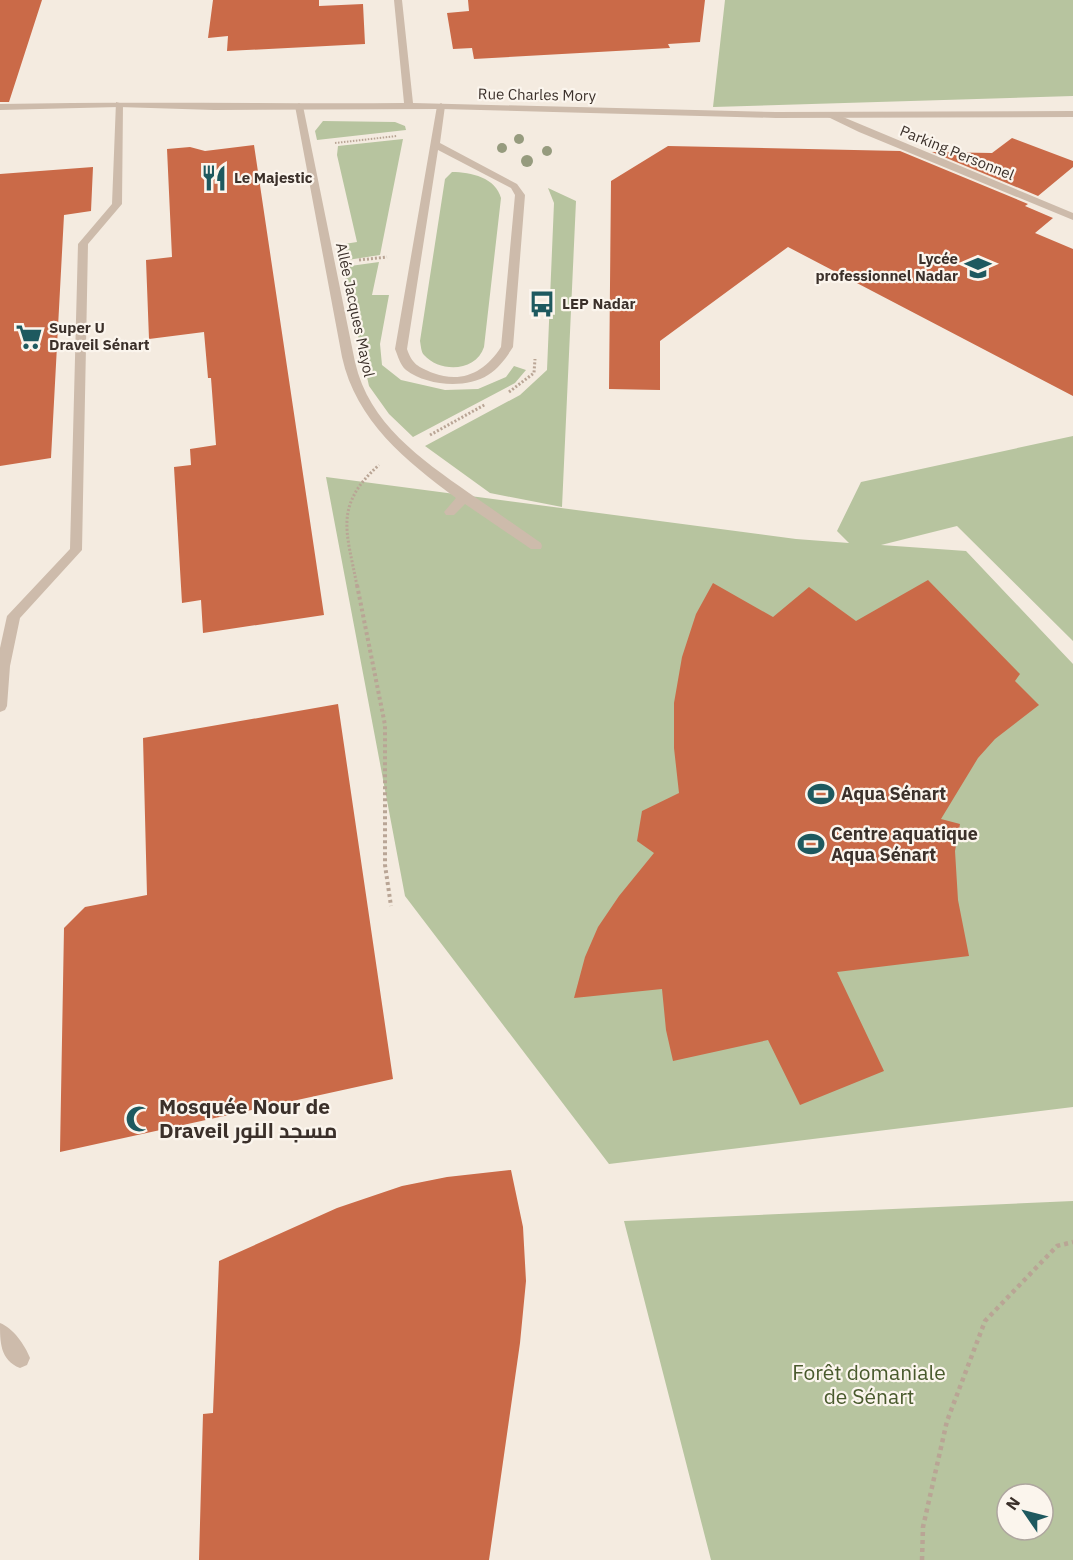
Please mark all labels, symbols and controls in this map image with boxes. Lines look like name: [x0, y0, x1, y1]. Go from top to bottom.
street label: Rue Charles Mory: [478, 84, 597, 105]
street label: Parking Personnel: [897, 121, 1017, 184]
restaurant icon: Le Majestic: [199, 163, 229, 193]
place label: Le Majestic: [234, 168, 313, 187]
street label: Allée Jacques Mayol: [332, 241, 379, 379]
place label: Lycée professionnel Nadar: [815, 249, 958, 285]
school or university icon: Lycée professionnel Nadar: [963, 253, 993, 283]
bus stop icon: LEP Nadar: [527, 289, 557, 319]
place label: LEP Nadar: [562, 294, 636, 313]
place label: Super U Draveil Sénart: [49, 318, 150, 354]
supermarket icon: Super U Draveil Sénart: [14, 322, 44, 352]
sports icon: Aqua Sénart: [806, 779, 836, 809]
place label: Aqua Sénart: [841, 782, 946, 805]
place label: Centre aquatique Aqua Sénart: [831, 822, 978, 866]
sports icon: Centre aquatique Aqua Sénart: [796, 829, 826, 859]
place label: Mosquée Nour de Draveil مسجد النور: [159, 1092, 337, 1144]
mosque icon: Mosquée Nour de Draveil مسجد النور: [124, 1104, 154, 1134]
park label: Forêt domaniale de Sénart: [792, 1358, 946, 1410]
north arrow: [995, 1482, 1055, 1542]
text: N: [1001, 1493, 1024, 1514]

